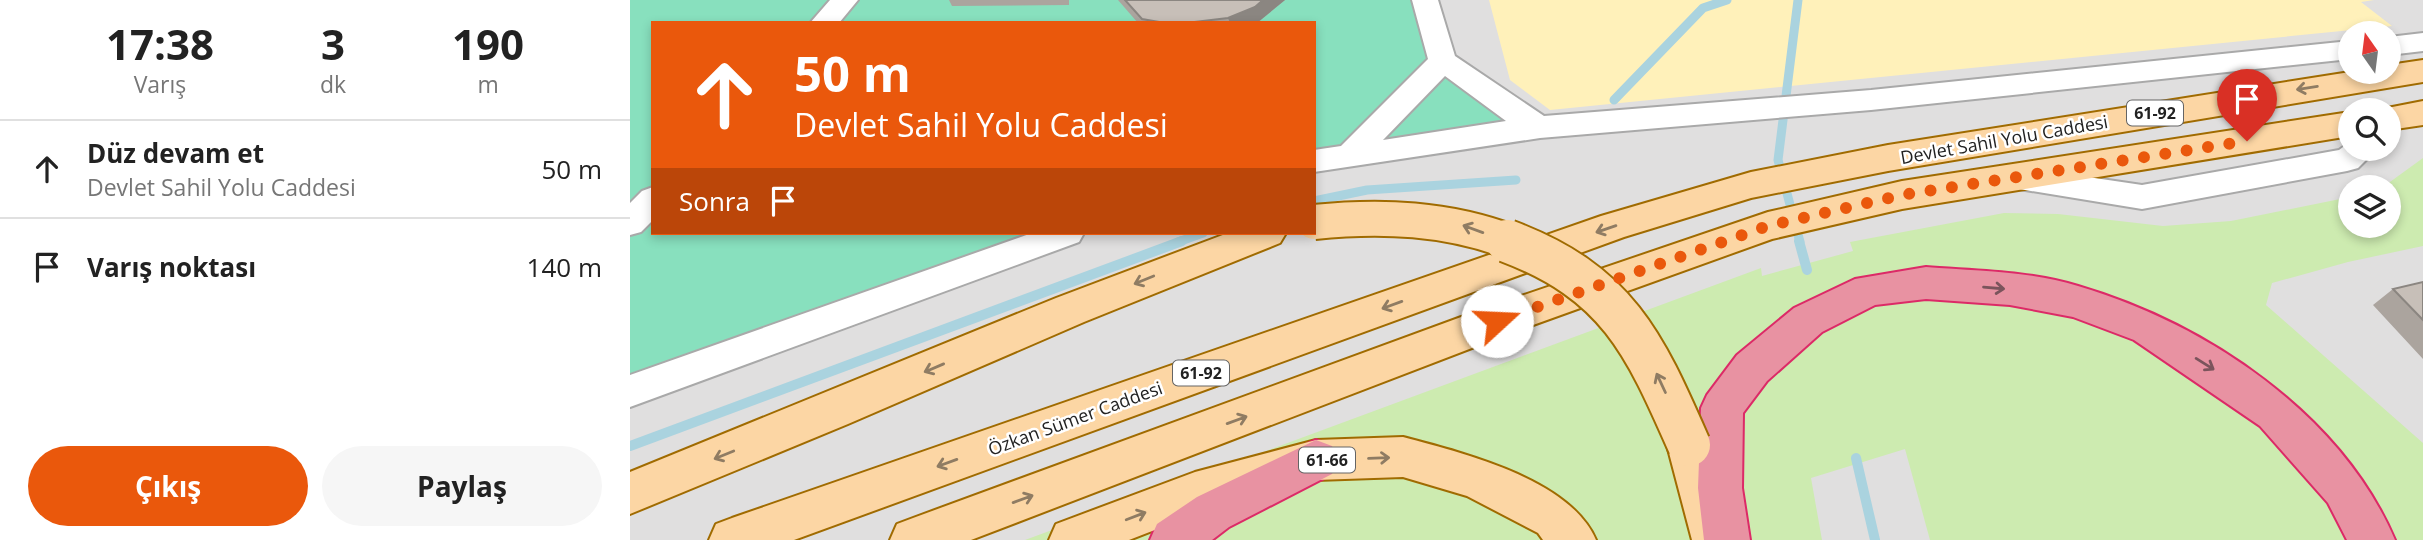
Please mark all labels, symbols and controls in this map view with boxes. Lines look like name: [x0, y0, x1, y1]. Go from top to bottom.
text: 17:38: [106, 15, 214, 72]
text: 3: [321, 15, 345, 72]
text: 190: [452, 15, 524, 72]
north arrow: [2338, 21, 2401, 84]
map controls: [2338, 21, 2401, 238]
text: 50 m: [794, 40, 911, 106]
icon: ahead: [679, 49, 770, 140]
text: Varış: [134, 68, 186, 100]
text: dk: [320, 68, 346, 100]
text: m: [477, 68, 499, 100]
pin: [2217, 69, 2277, 141]
icon: arrive: [2228, 80, 2266, 118]
one-way arrow: [2296, 82, 2319, 95]
button: search: [2338, 98, 2401, 161]
road number: 61-92: [2127, 100, 2183, 125]
text: Devlet Sahil Yolu Caddesi: [794, 103, 1168, 146]
street label: Devlet Sahil Yolu Caddesi: [1898, 109, 2110, 169]
text: Düz devam et: [87, 135, 264, 171]
icon: ahead: [28, 150, 66, 188]
text: 50 m: [541, 151, 602, 187]
text: Devlet Sahil Yolu Caddesi: [87, 171, 356, 203]
button: layers: [2338, 175, 2401, 238]
icon: arrive: [764, 182, 802, 220]
text: Sonra: [679, 183, 750, 219]
one-way arrow: [1463, 222, 1485, 234]
one-way arrow: [1596, 224, 1618, 236]
icon: arrive: [28, 248, 66, 286]
text: Varış noktası: [87, 249, 256, 285]
text: 140 m: [527, 249, 602, 285]
one-way arrow: [1134, 274, 1156, 287]
one-way arrow: [1982, 282, 2005, 295]
position arrow: [1460, 284, 1534, 358]
one-way arrow: [1381, 300, 1403, 312]
one-way arrow: [2195, 357, 2215, 371]
road number: 61-92: [1173, 360, 1229, 386]
one-way arrow: [924, 362, 946, 375]
one-way arrow: [1654, 372, 1667, 394]
street label: Özkan Sümer Caddesi: [984, 375, 1166, 461]
one-way arrow: [1225, 413, 1247, 425]
button: Çıkış: [28, 446, 308, 526]
button: Paylaş: [322, 446, 602, 526]
road number: 61-66: [1299, 447, 1355, 472]
one-way arrow: [714, 449, 736, 462]
one-way arrow: [1367, 451, 1390, 464]
one-way arrow: [936, 458, 958, 471]
one-way arrow: [1012, 492, 1034, 504]
one-way arrow: [1124, 508, 1146, 521]

